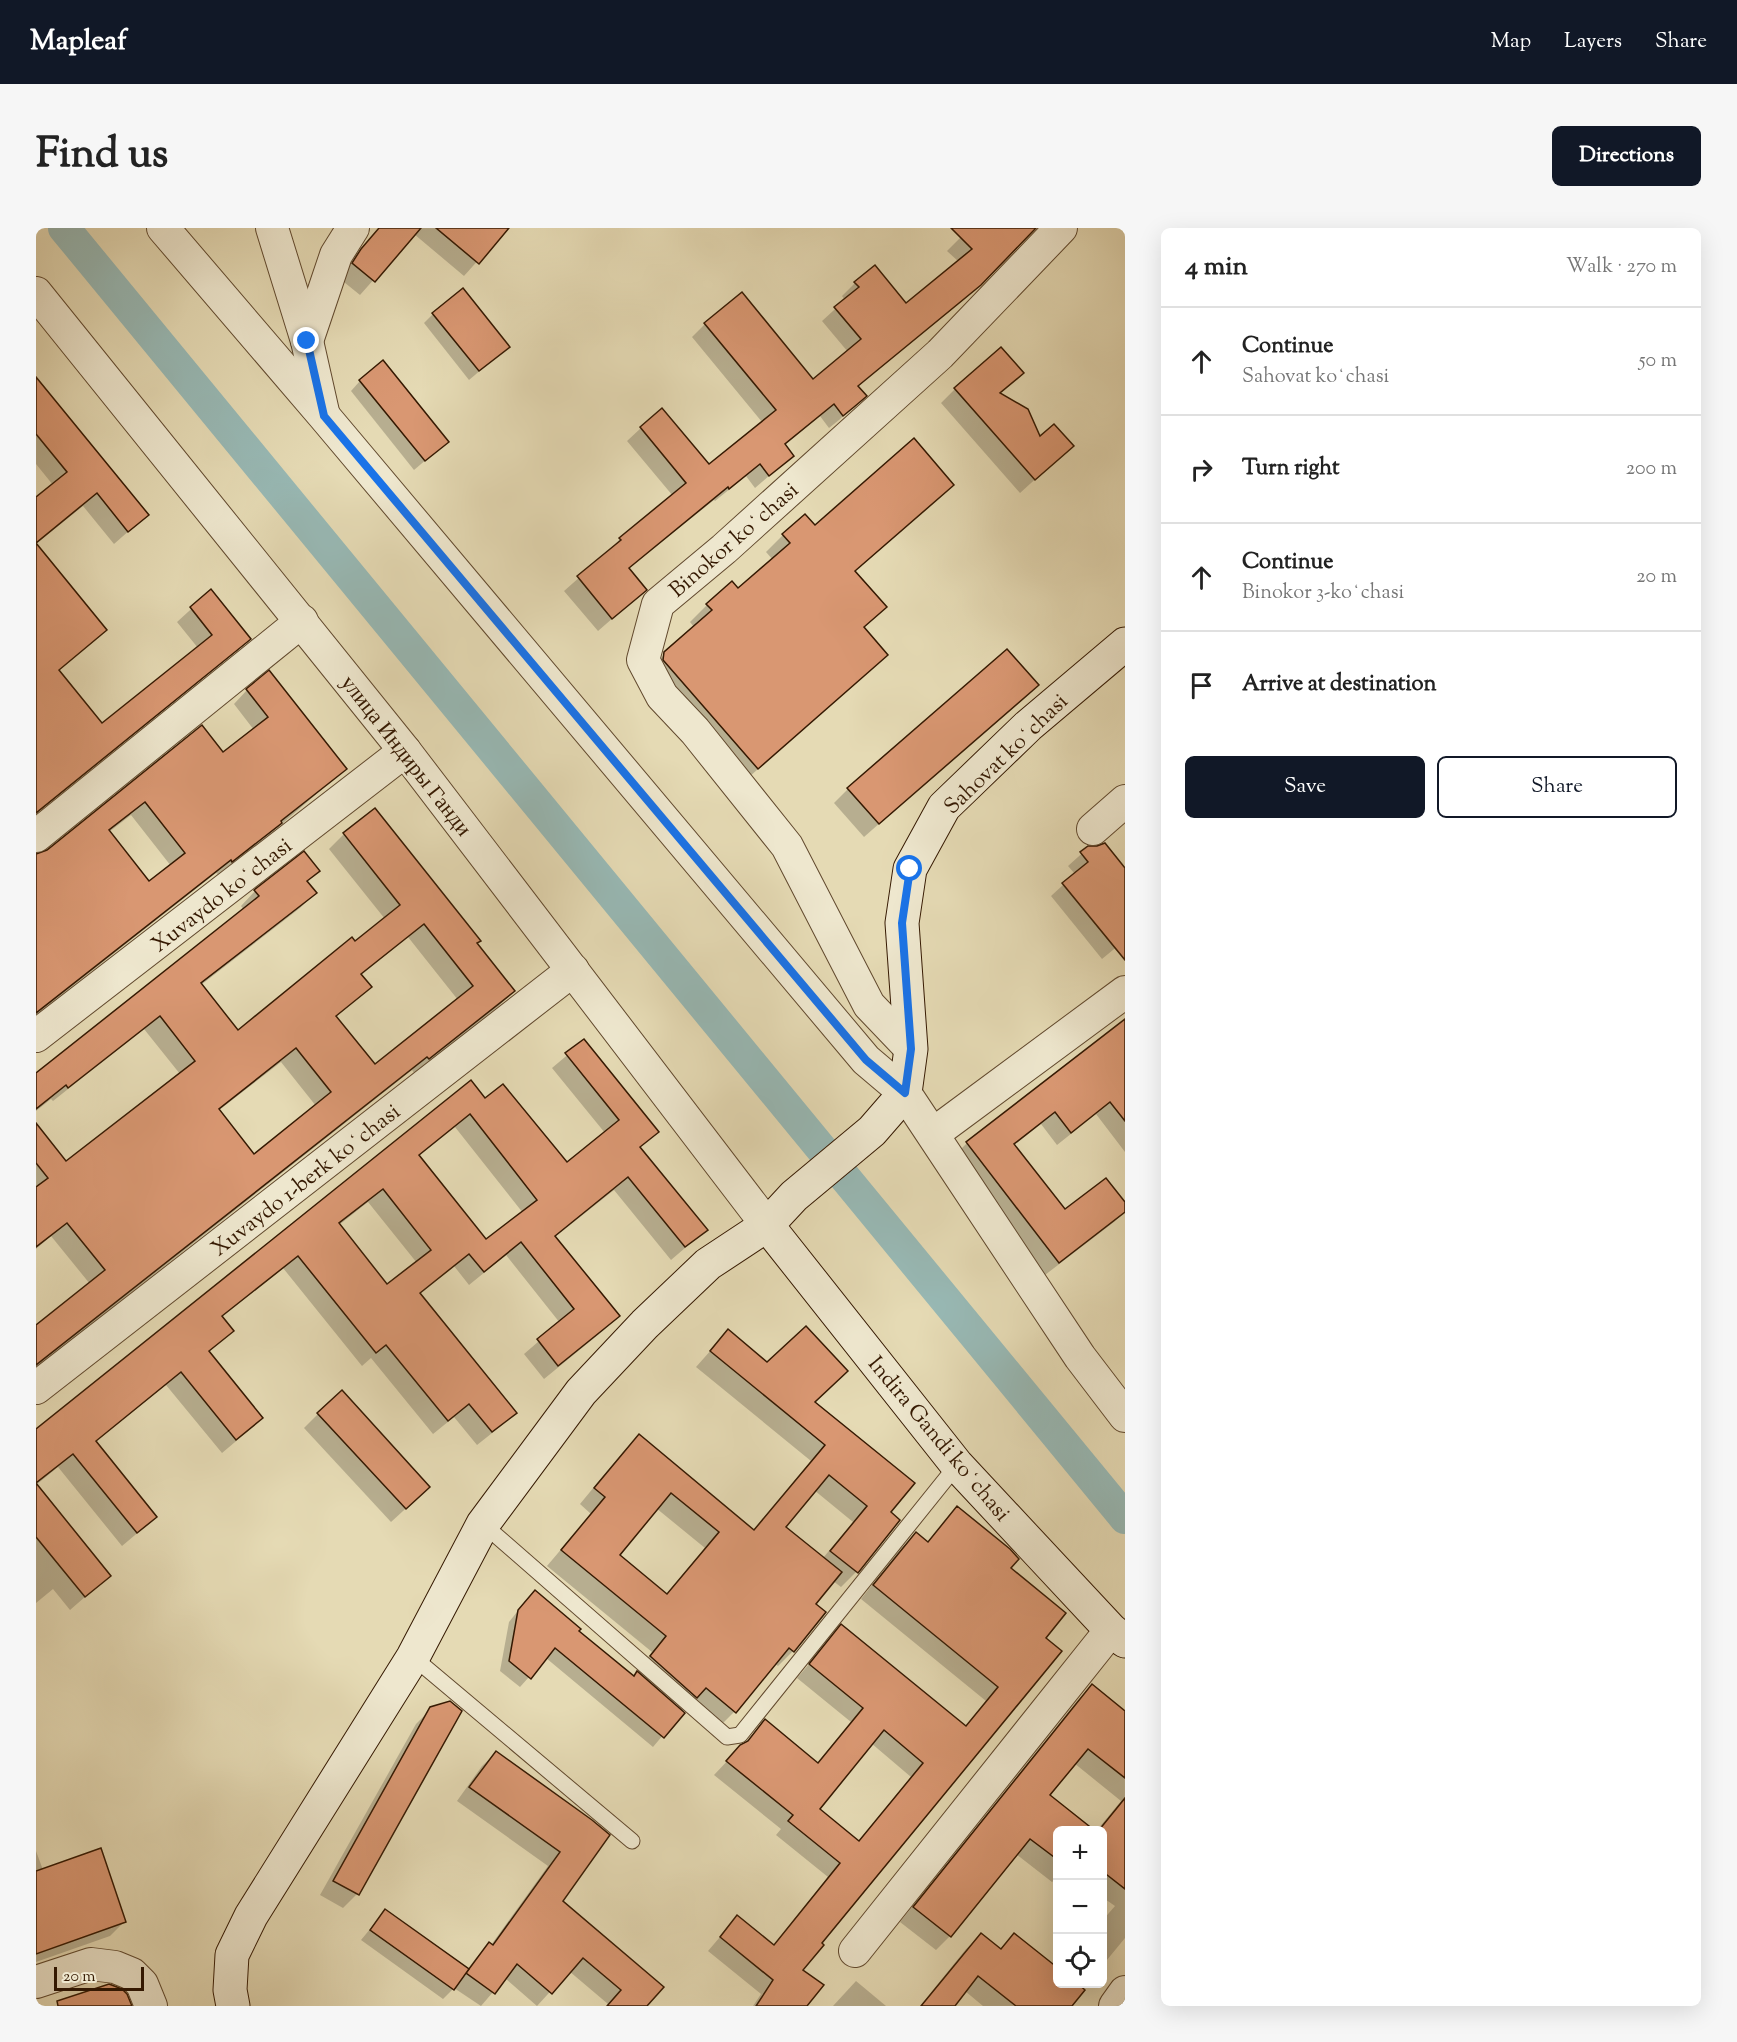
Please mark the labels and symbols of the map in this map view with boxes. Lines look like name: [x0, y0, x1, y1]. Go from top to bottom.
route end: [293, 327, 319, 353]
street label: Binokor koʻchasi: [663, 476, 807, 607]
street label: улица Индиры Ганди: [331, 669, 478, 844]
street label: Sahovat koʻchasi: [938, 687, 1076, 823]
street label: Xuvaydo koʻchasi: [146, 831, 300, 961]
route start: [896, 855, 922, 881]
street label: Xuvaydo 1-berk koʻchasi: [206, 1097, 408, 1265]
street label: Indira Gandi koʻchasi: [859, 1350, 1016, 1529]
scale bar: [54, 1964, 144, 1992]

